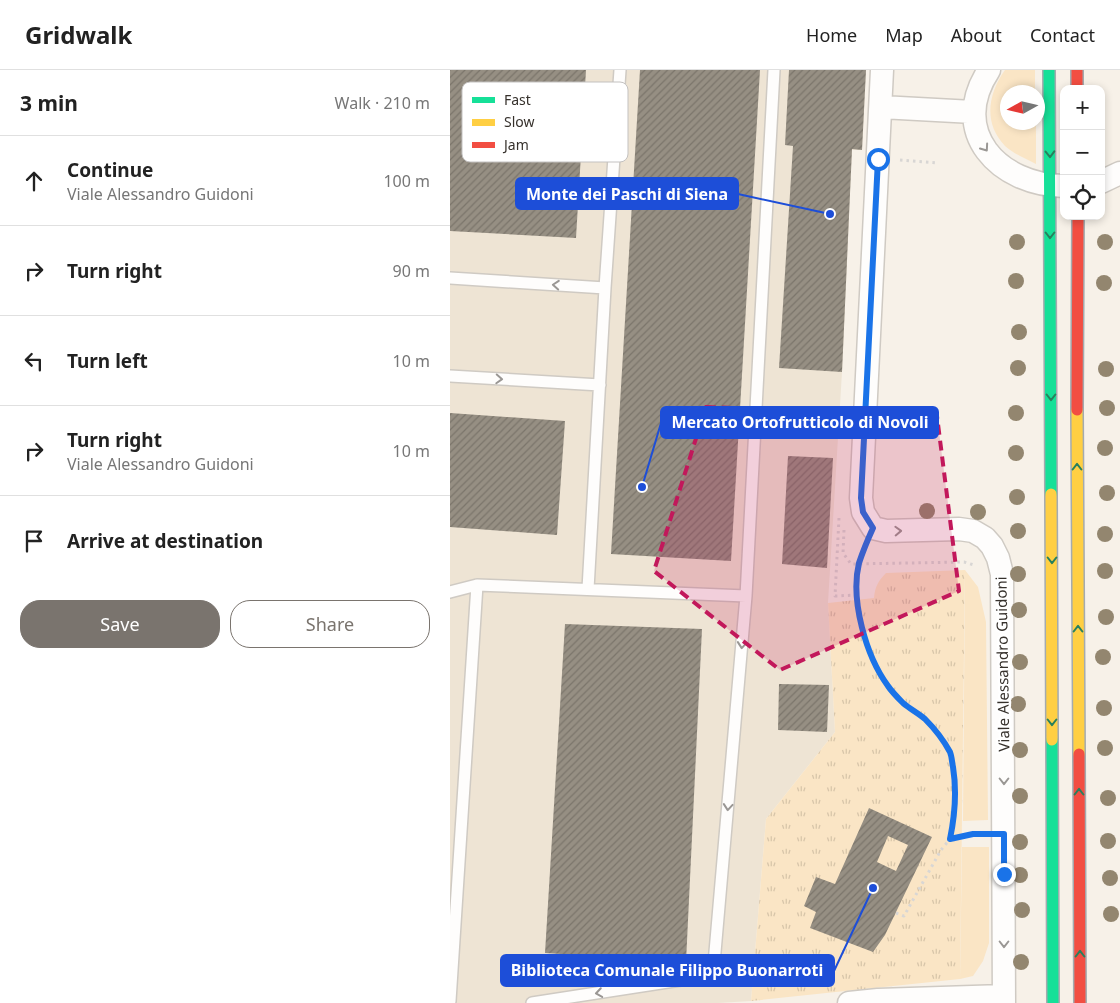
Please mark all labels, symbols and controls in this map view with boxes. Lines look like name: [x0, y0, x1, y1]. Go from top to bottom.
text: Gridwalk: [25, 18, 132, 51]
text: Home: [806, 23, 857, 47]
text: Map: [885, 23, 923, 47]
text: About: [951, 23, 1002, 47]
text: Contact: [1030, 23, 1095, 47]
legend: [462, 82, 628, 162]
north arrow: [1000, 85, 1045, 130]
map controls: [1060, 85, 1105, 220]
button: +: [1060, 85, 1105, 130]
text: 3 min: [20, 89, 78, 117]
text: Fast: [504, 90, 531, 109]
text: Walk · 210 m: [335, 92, 430, 114]
text: Slow: [504, 112, 535, 131]
button: −: [1060, 130, 1105, 175]
text: Jam: [502, 135, 529, 154]
one-way arrow: [979, 142, 988, 152]
route start: [867, 148, 890, 171]
one-way arrow: [1045, 150, 1055, 158]
text: Continue: [67, 157, 153, 183]
icon: ahead: [20, 167, 48, 195]
text: 100 m: [383, 170, 430, 192]
button: locate: [1060, 175, 1105, 220]
callout: Monte dei Paschi di Siena: [516, 178, 738, 209]
text: Viale Alessandro Guidoni: [67, 183, 254, 205]
text: Monte dei Paschi di Siena: [526, 183, 728, 205]
one-way arrow: [1045, 231, 1055, 239]
icon: right: [20, 257, 48, 285]
text: Turn right: [67, 258, 162, 284]
text: 90 m: [393, 260, 430, 282]
one-way arrow: [552, 280, 560, 291]
icon: left: [20, 347, 48, 375]
text: Turn left: [67, 348, 148, 374]
text: 10 m: [393, 350, 430, 372]
one-way arrow: [495, 373, 503, 384]
one-way arrow: [1046, 394, 1056, 401]
callout: Mercato Ortofrutticolo di Novoli: [661, 407, 938, 438]
text: Mercato Ortofrutticolo di Novoli: [671, 411, 929, 433]
text: Turn right: [67, 427, 162, 453]
icon: right: [20, 437, 48, 465]
text: 10 m: [393, 440, 430, 462]
text: Viale Alessandro Guidoni: [67, 453, 254, 475]
one-way arrow: [1072, 463, 1082, 470]
one-way arrow: [894, 525, 902, 536]
icon: arrive: [20, 527, 48, 555]
text: Arrive at destination: [67, 528, 263, 554]
one-way arrow: [1047, 556, 1057, 564]
street label: Viale Alessandro Guidoni: [990, 576, 1014, 752]
button: Save: [20, 600, 220, 648]
button: Share: [230, 600, 430, 648]
one-way arrow: [1073, 625, 1083, 633]
one-way arrow: [736, 641, 747, 649]
one-way arrow: [1047, 718, 1057, 726]
one-way arrow: [999, 778, 1009, 786]
one-way arrow: [1074, 788, 1084, 796]
one-way arrow: [723, 803, 734, 811]
route end: [993, 863, 1016, 886]
one-way arrow: [999, 940, 1009, 948]
one-way arrow: [1075, 950, 1085, 958]
callout: Biblioteca Comunale Filippo Buonarroti: [501, 955, 834, 986]
text: Biblioteca Comunale Filippo Buonarroti: [511, 959, 823, 981]
one-way arrow: [595, 987, 603, 997]

